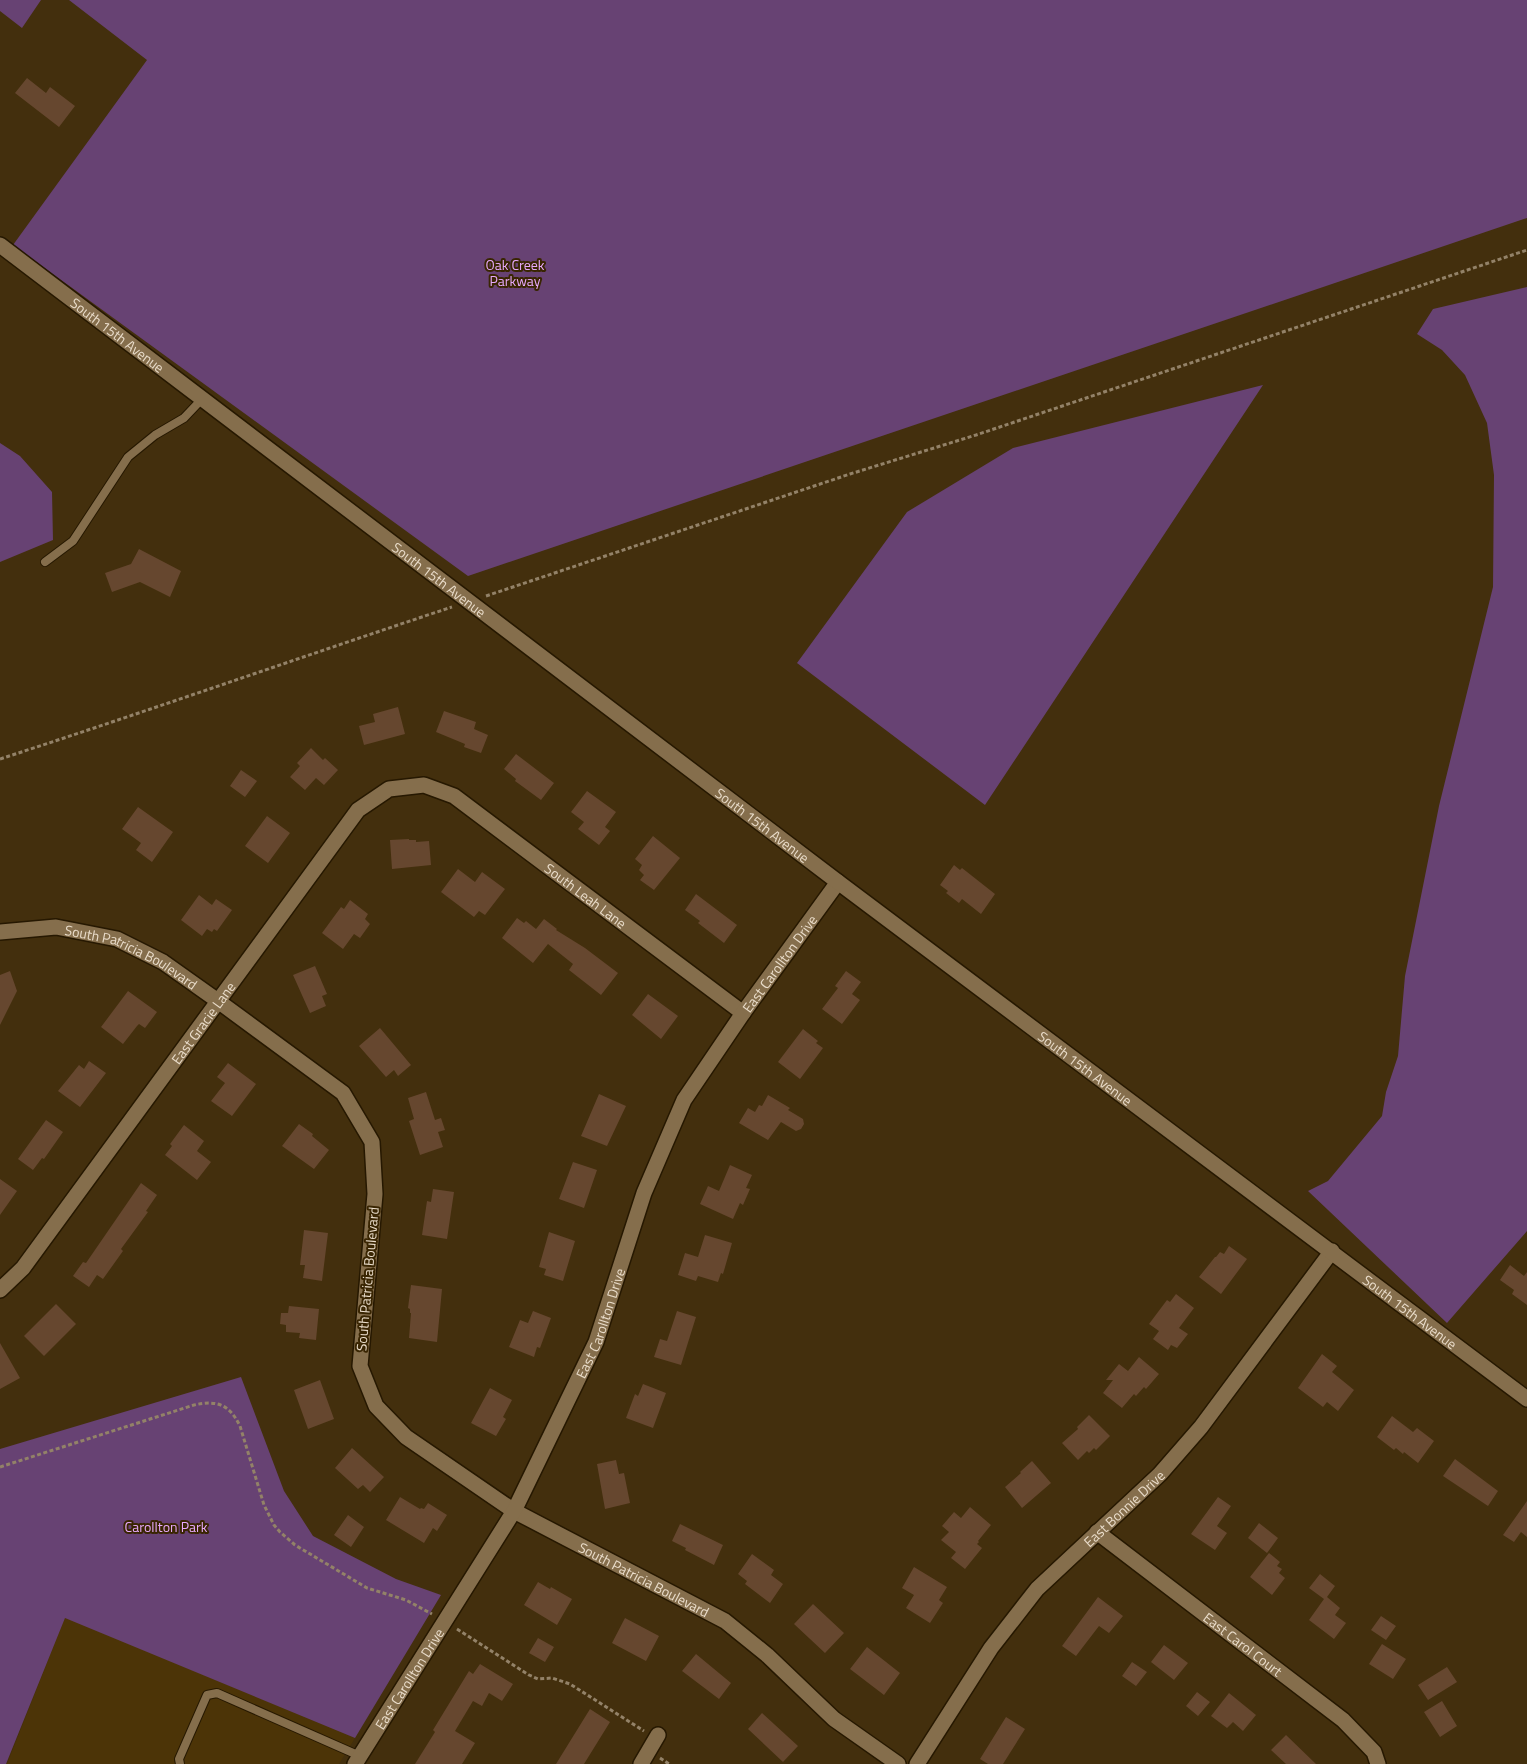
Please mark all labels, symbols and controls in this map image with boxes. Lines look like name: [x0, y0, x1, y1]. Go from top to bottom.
park label: Oak Creek Parkway: [485, 254, 545, 291]
street label: South 15th Avenue: [66, 292, 169, 377]
street label: South 15th Avenue: [388, 536, 491, 622]
street label: South 15th Avenue: [711, 782, 814, 867]
street label: South Leah Lane: [541, 857, 631, 933]
street label: East Carollton Drive: [736, 910, 822, 1016]
street label: South Patricia Boulevard: [63, 919, 202, 994]
street label: East Gracie Lane: [165, 977, 240, 1068]
street label: South 15th Avenue: [1034, 1025, 1137, 1110]
street label: South Patricia Boulevard: [350, 1206, 384, 1352]
street label: East Carollton Drive: [570, 1265, 630, 1381]
street label: South 15th Avenue: [1359, 1269, 1462, 1354]
street label: East Bonnie Drive: [1078, 1465, 1169, 1551]
park label: Carollton Park: [125, 1516, 208, 1537]
street label: South Patricia Boulevard: [575, 1536, 713, 1622]
street label: East Carol Court: [1199, 1607, 1287, 1681]
street label: East Carollton Drive: [369, 1624, 449, 1733]

